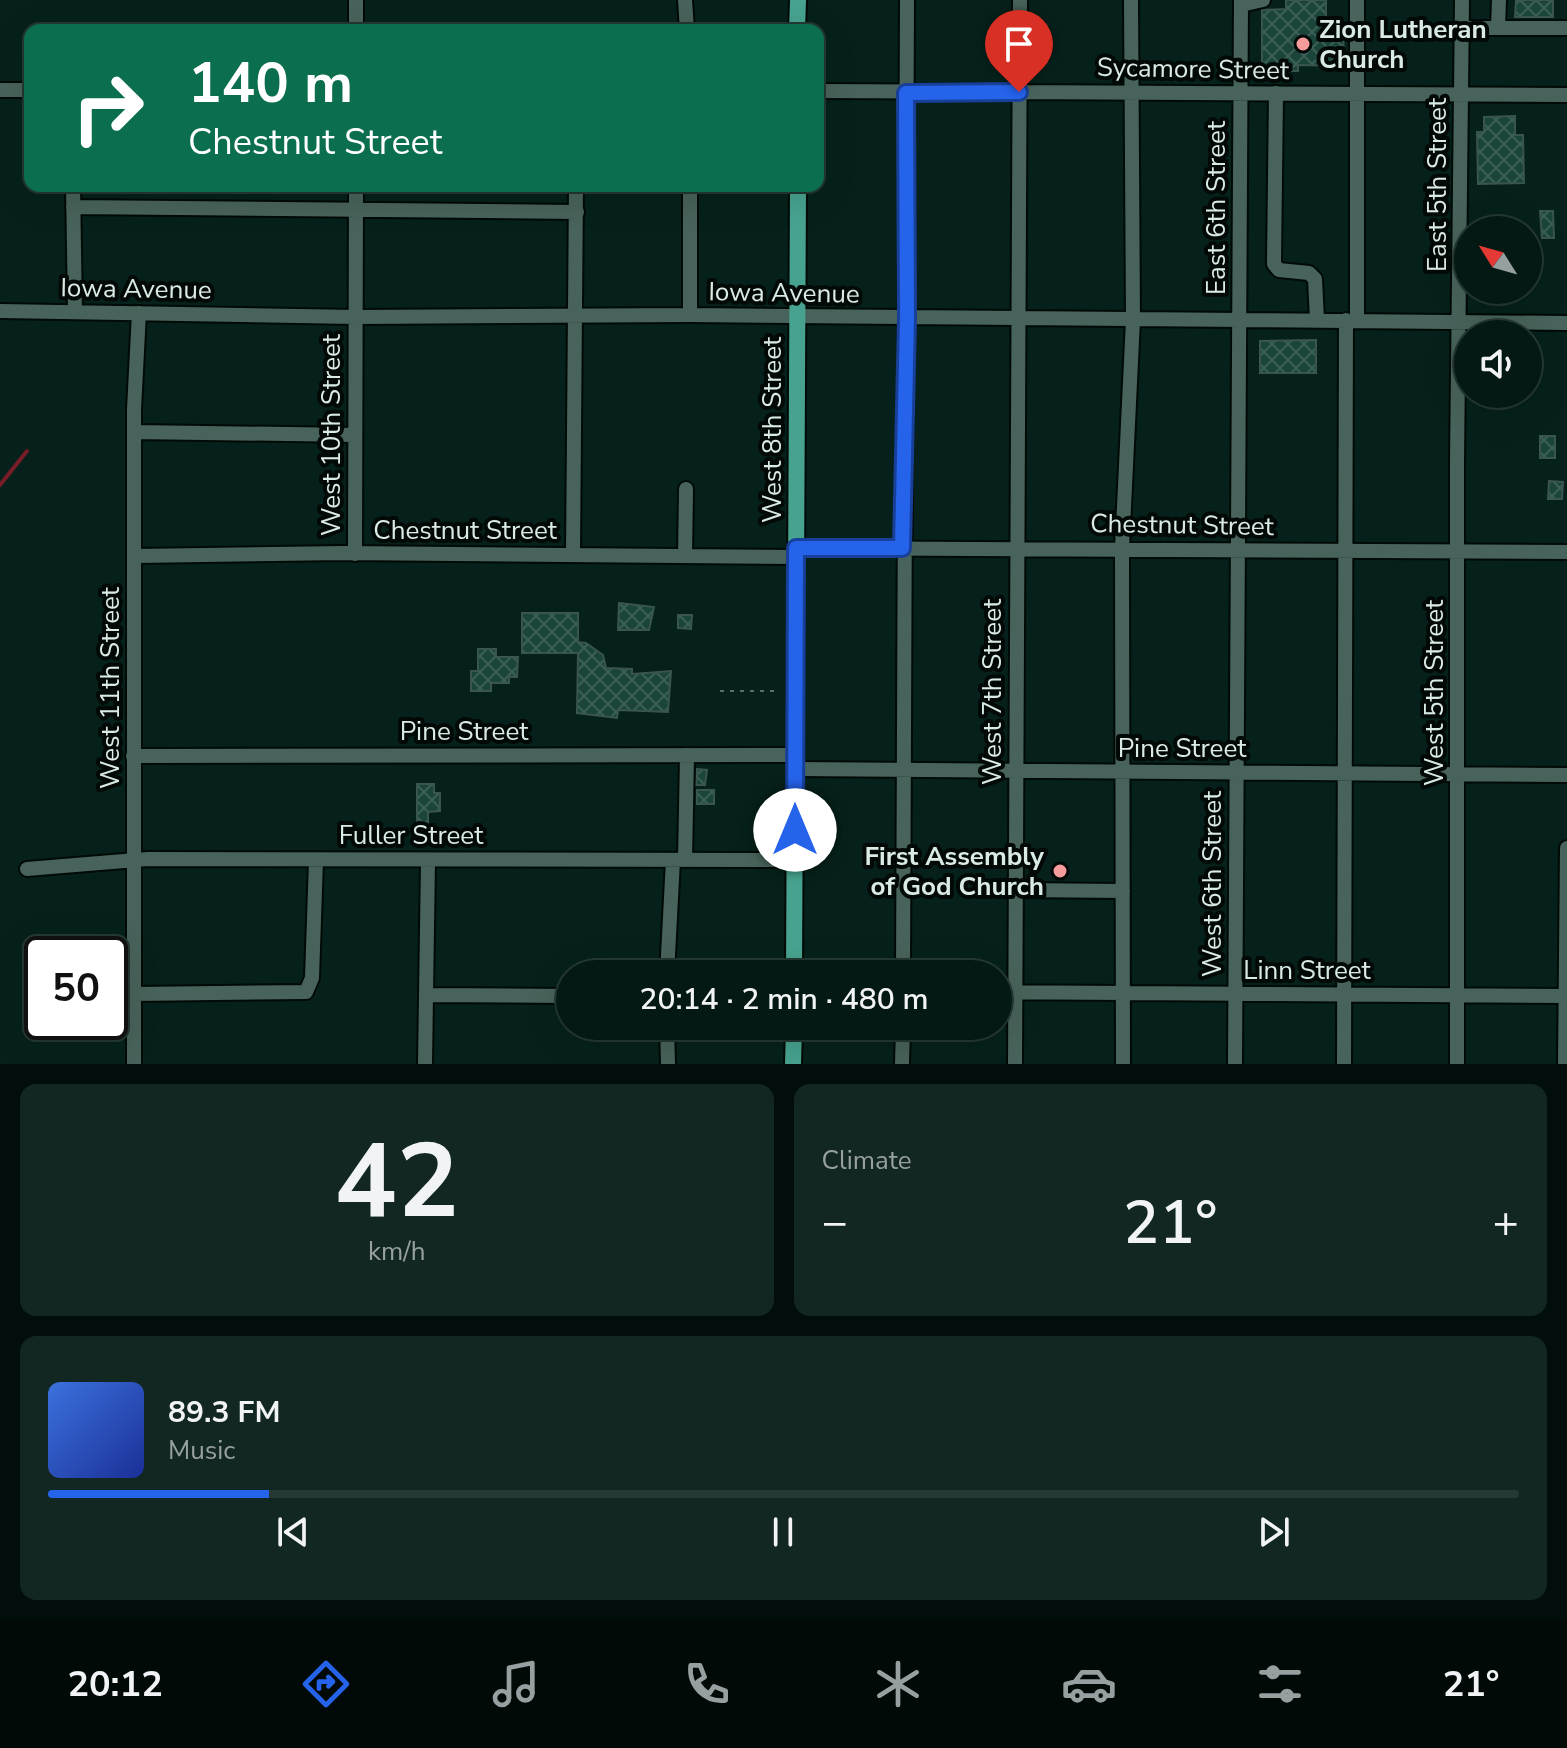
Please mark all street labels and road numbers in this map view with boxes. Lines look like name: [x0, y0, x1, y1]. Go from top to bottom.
street label: Sycamore Street: [1097, 50, 1290, 88]
street label: East 5th Street: [1420, 97, 1455, 272]
street label: East 6th Street: [1199, 120, 1234, 295]
street label: Iowa Avenue: [60, 270, 212, 308]
street label: Iowa Avenue: [708, 274, 860, 312]
street label: West 10th Street: [314, 333, 349, 536]
street label: West 8th Street: [755, 336, 790, 523]
street label: Chestnut Street: [1090, 506, 1275, 544]
street label: Chestnut Street: [373, 513, 558, 548]
street label: West 11th Street: [93, 586, 128, 789]
street label: West 7th Street: [975, 598, 1010, 785]
street label: West 5th Street: [1417, 599, 1452, 786]
street label: Pine Street: [400, 714, 529, 749]
street label: Pine Street: [1118, 731, 1247, 766]
street label: West 6th Street: [1195, 790, 1230, 977]
street label: Fuller Street: [339, 818, 484, 853]
street label: Linn Street: [1243, 953, 1372, 988]

